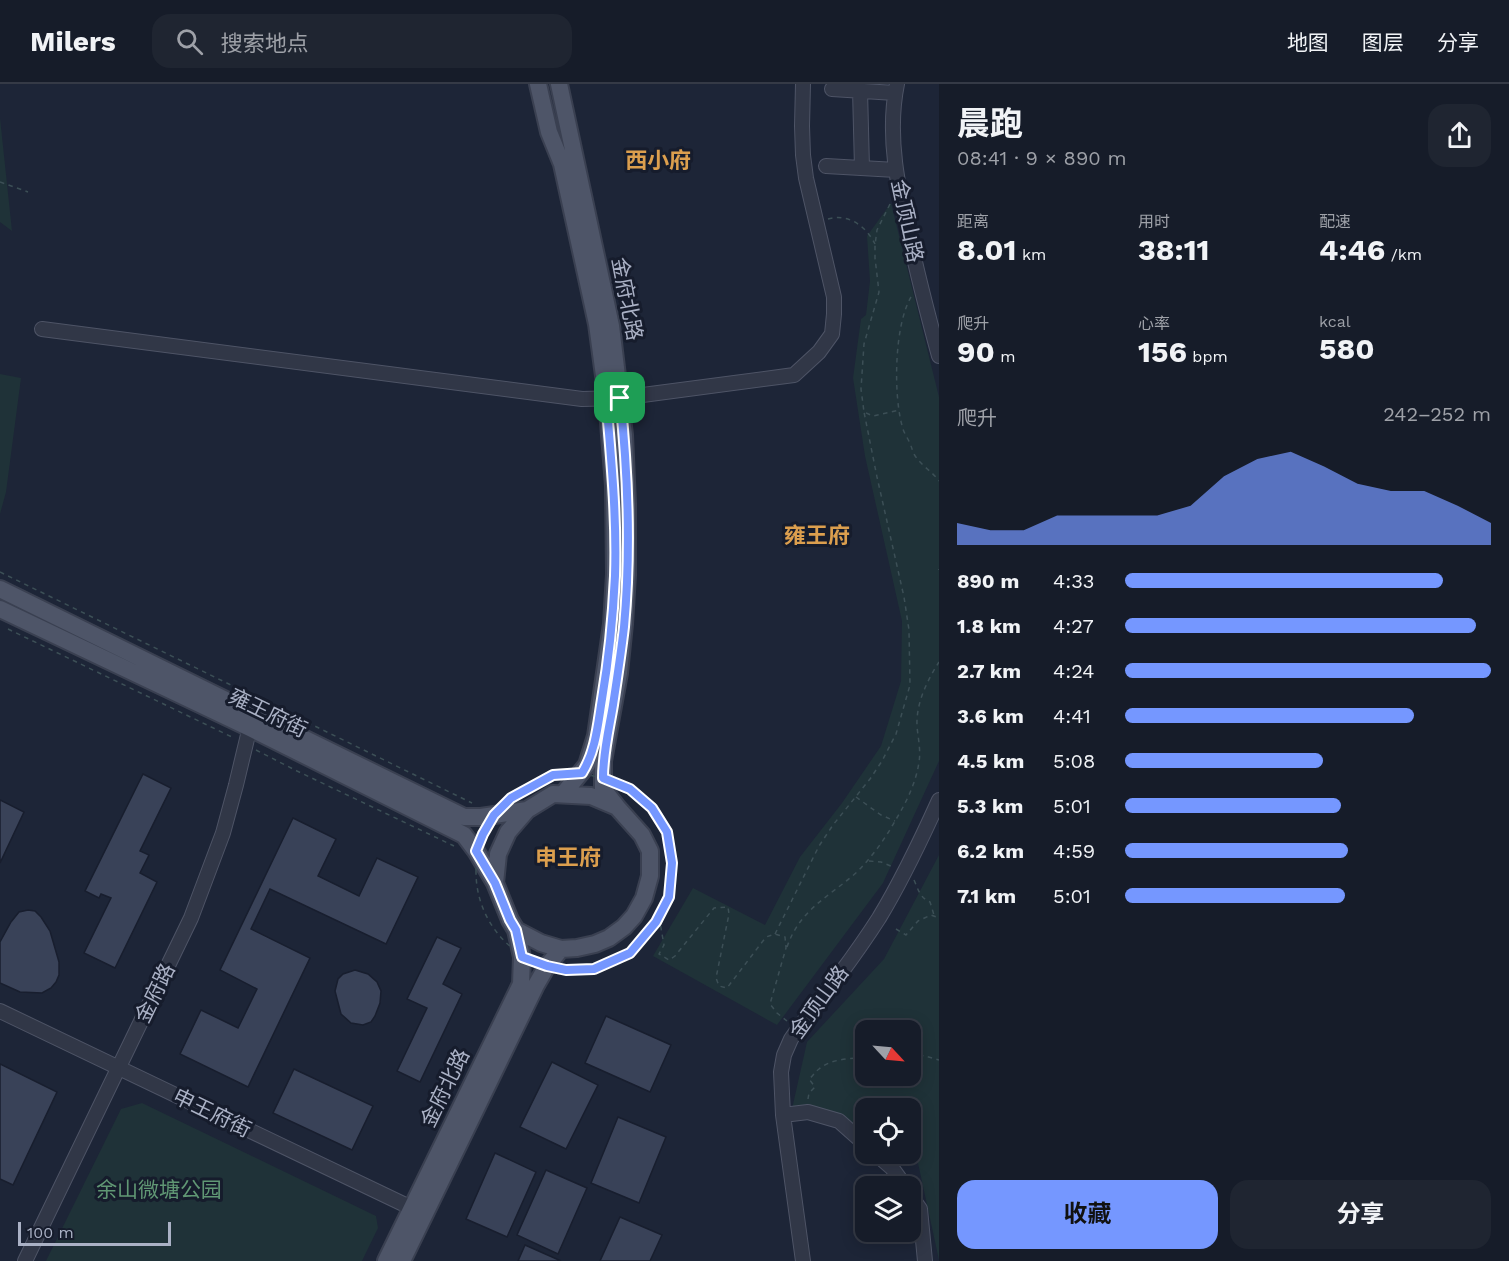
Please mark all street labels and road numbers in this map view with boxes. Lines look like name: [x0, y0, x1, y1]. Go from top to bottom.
street label: 金顶山路: [887, 177, 928, 265]
street label: 金府北路: [607, 255, 648, 343]
street label: 雍王府街: [225, 683, 311, 742]
street label: 金府路: [130, 959, 180, 1027]
street label: 金顶山路: [784, 960, 853, 1043]
street label: 金府北路: [415, 1045, 474, 1131]
street label: 申王府街: [169, 1083, 255, 1142]

